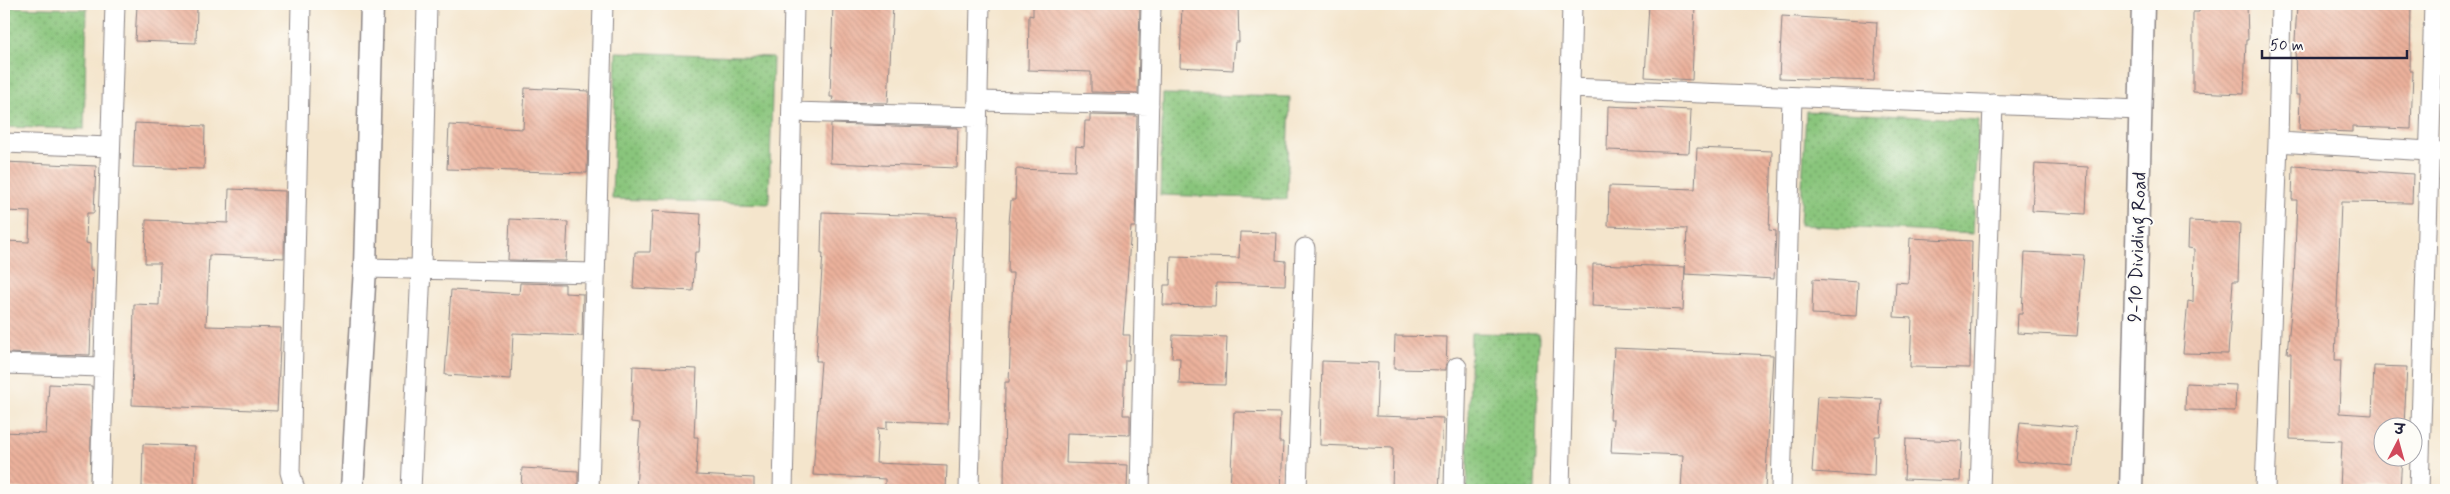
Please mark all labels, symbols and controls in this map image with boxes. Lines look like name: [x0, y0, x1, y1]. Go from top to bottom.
scale bar: [2262, 28, 2408, 60]
text: 50 m: [2270, 36, 2304, 56]
street label: 9-10 Dividing Road: [2122, 171, 2156, 323]
north arrow: [2372, 416, 2422, 466]
text: उ: [2392, 420, 2406, 440]

